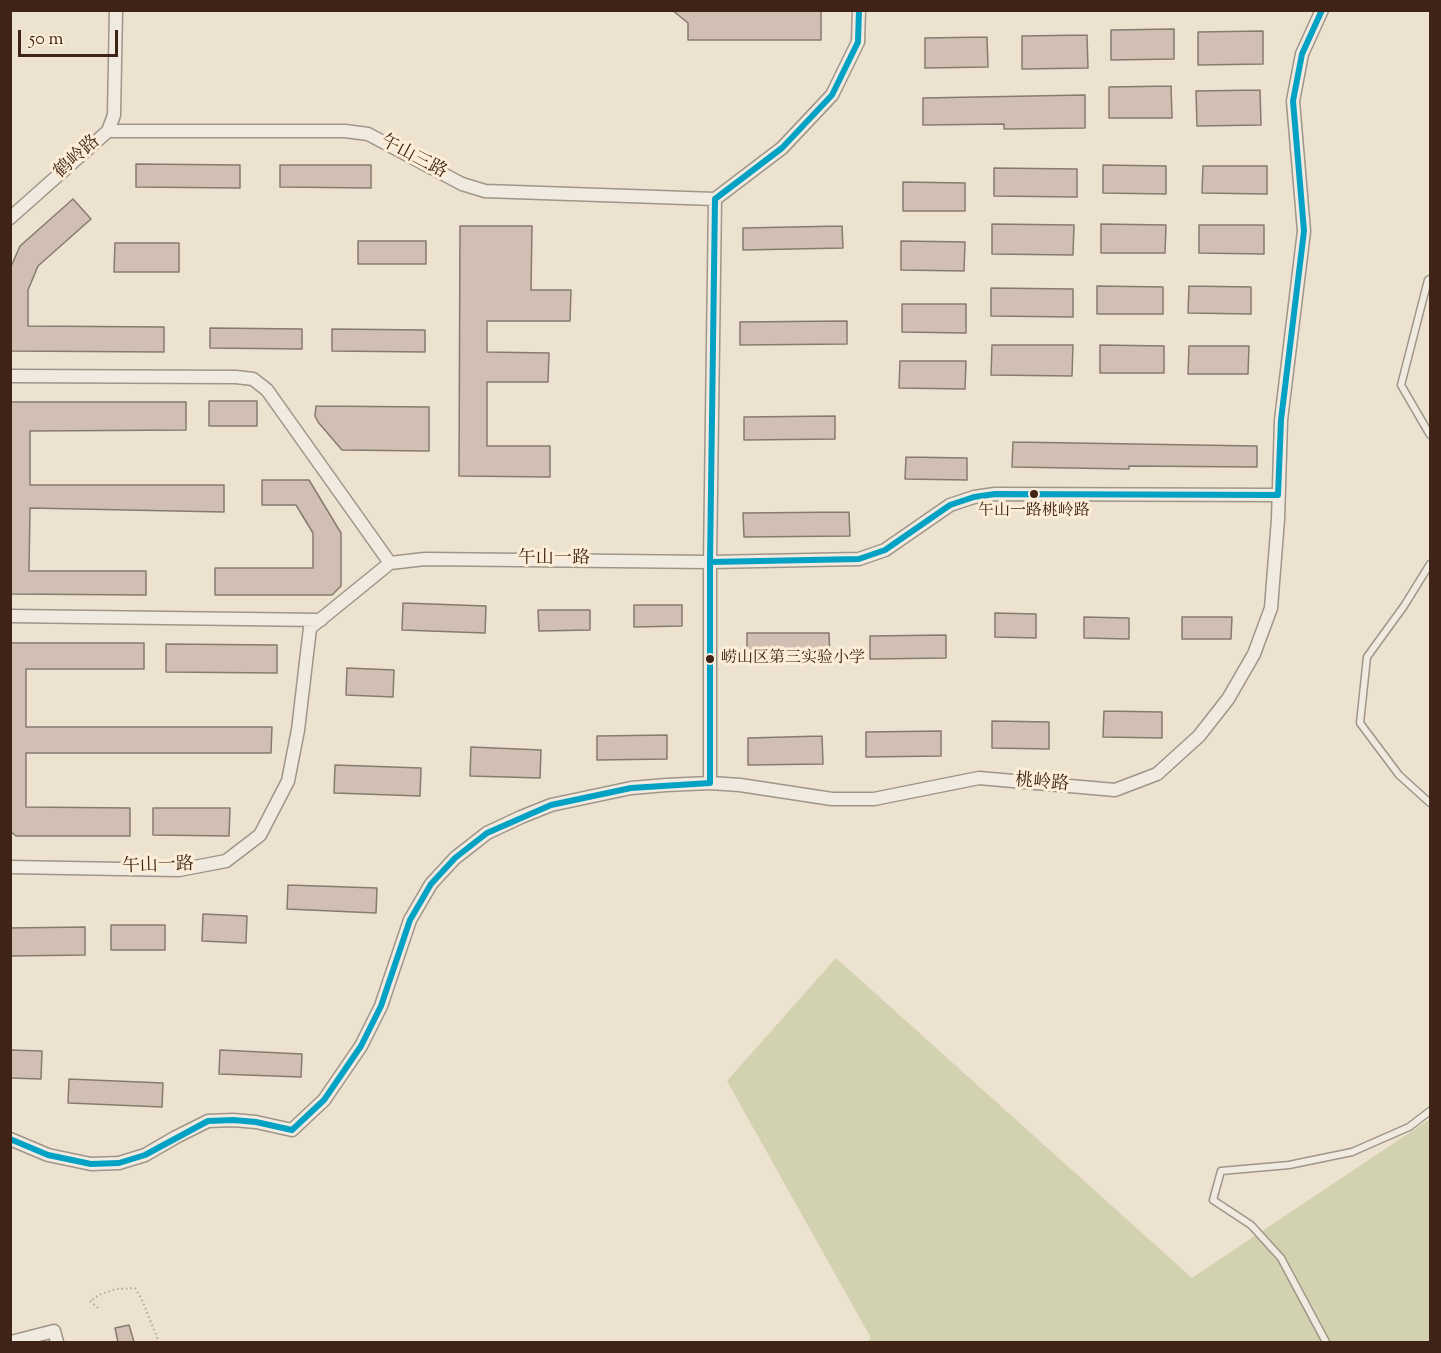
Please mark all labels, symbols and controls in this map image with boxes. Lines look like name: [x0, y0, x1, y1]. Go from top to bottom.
scale bar: [21, 18, 122, 56]
text: 50 m: [29, 27, 63, 53]
street label: 鹤岭路: [51, 132, 105, 184]
street label: 午山三路: [376, 132, 450, 184]
marker: 午山一路桃岭路: [1028, 488, 1040, 500]
place label: 午山一路桃岭路: [978, 502, 1090, 522]
street label: 午山一路: [518, 549, 590, 571]
place label: 崂山区第三实验小学: [721, 649, 865, 669]
marker: 崂山区第三实验小学: [704, 653, 716, 665]
street label: 桃岭路: [1014, 771, 1070, 797]
street label: 午山一路: [122, 855, 194, 879]

